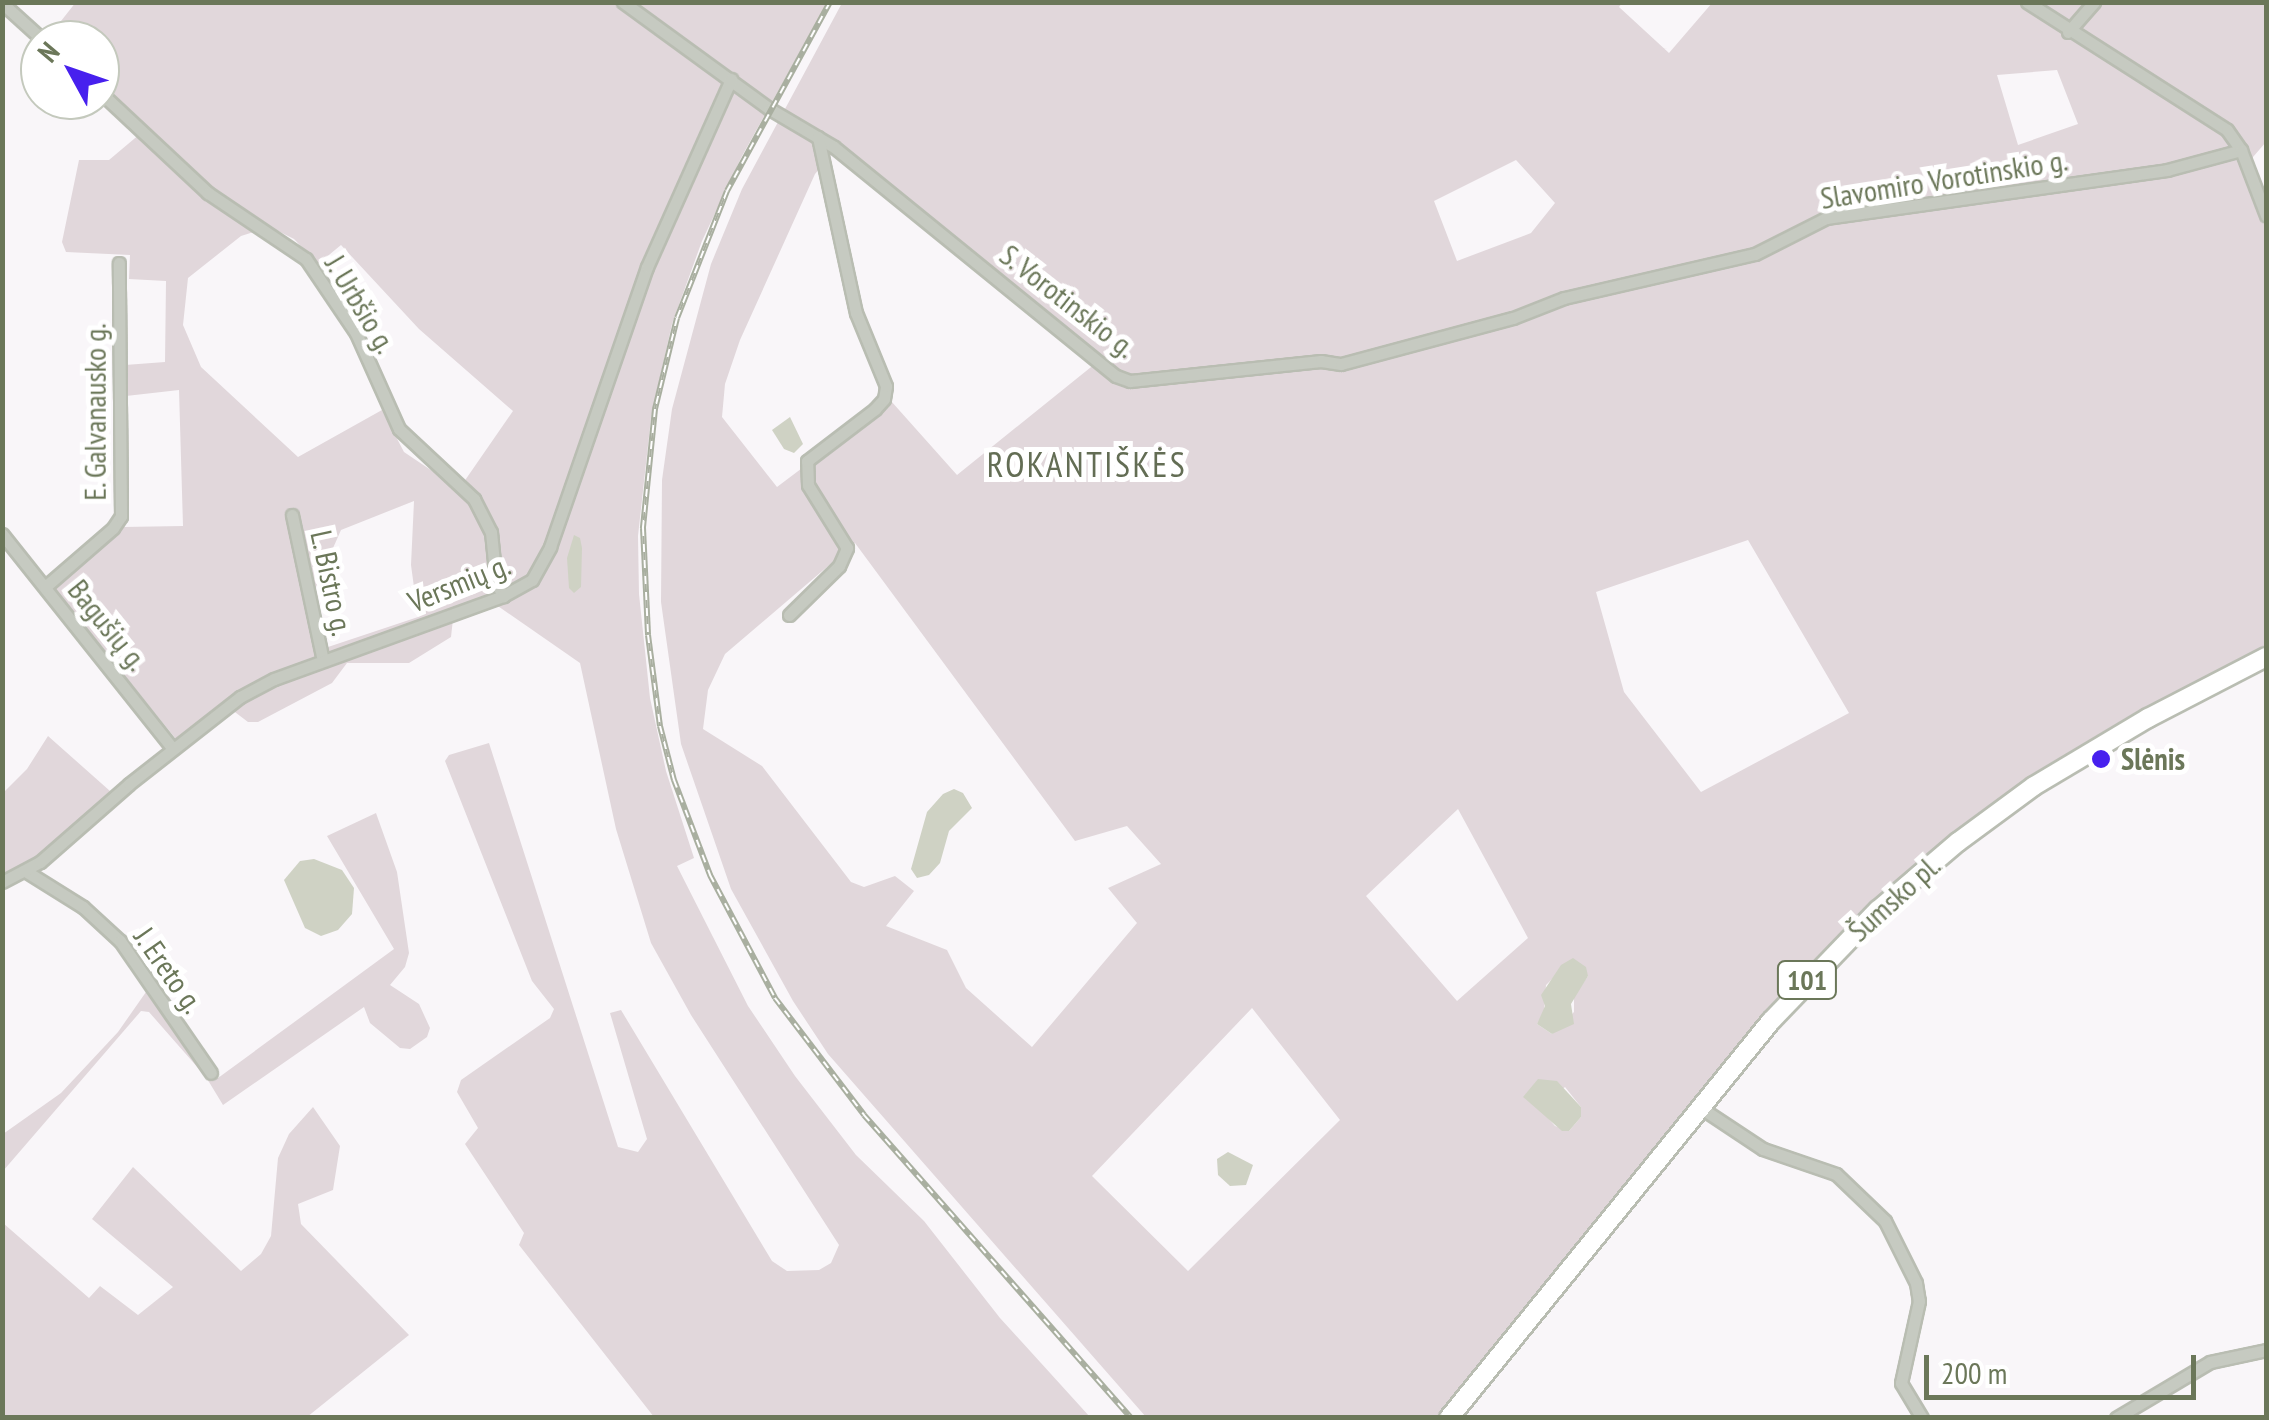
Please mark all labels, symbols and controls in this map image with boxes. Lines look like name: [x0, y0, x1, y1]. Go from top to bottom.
north arrow: [20, 20, 120, 120]
text: N: [29, 34, 67, 69]
street label: Slavomiro Vorotinskio g.: [1818, 142, 2070, 216]
street label: S. Vorotinskio g.: [992, 236, 1144, 366]
street label: J. Urbšio g.: [317, 248, 405, 360]
street label: E. Galvanausko g.: [77, 322, 113, 502]
district label: ROKANTIŠKĖS: [987, 443, 1187, 485]
street label: L. Bistro g.: [303, 526, 361, 640]
street label: Versmių g.: [403, 546, 515, 620]
street label: Bagušių g.: [61, 572, 155, 678]
place label: Slėnis: [2121, 741, 2185, 777]
marker: Slėnis: [2090, 748, 2112, 770]
street label: Šumsko pl.: [1840, 847, 1948, 949]
street label: J. Ereto g.: [126, 920, 212, 1020]
road number: 101: [1774, 957, 1840, 1003]
scale bar: [1929, 1335, 2202, 1397]
text: 200 m: [1941, 1353, 2007, 1392]

